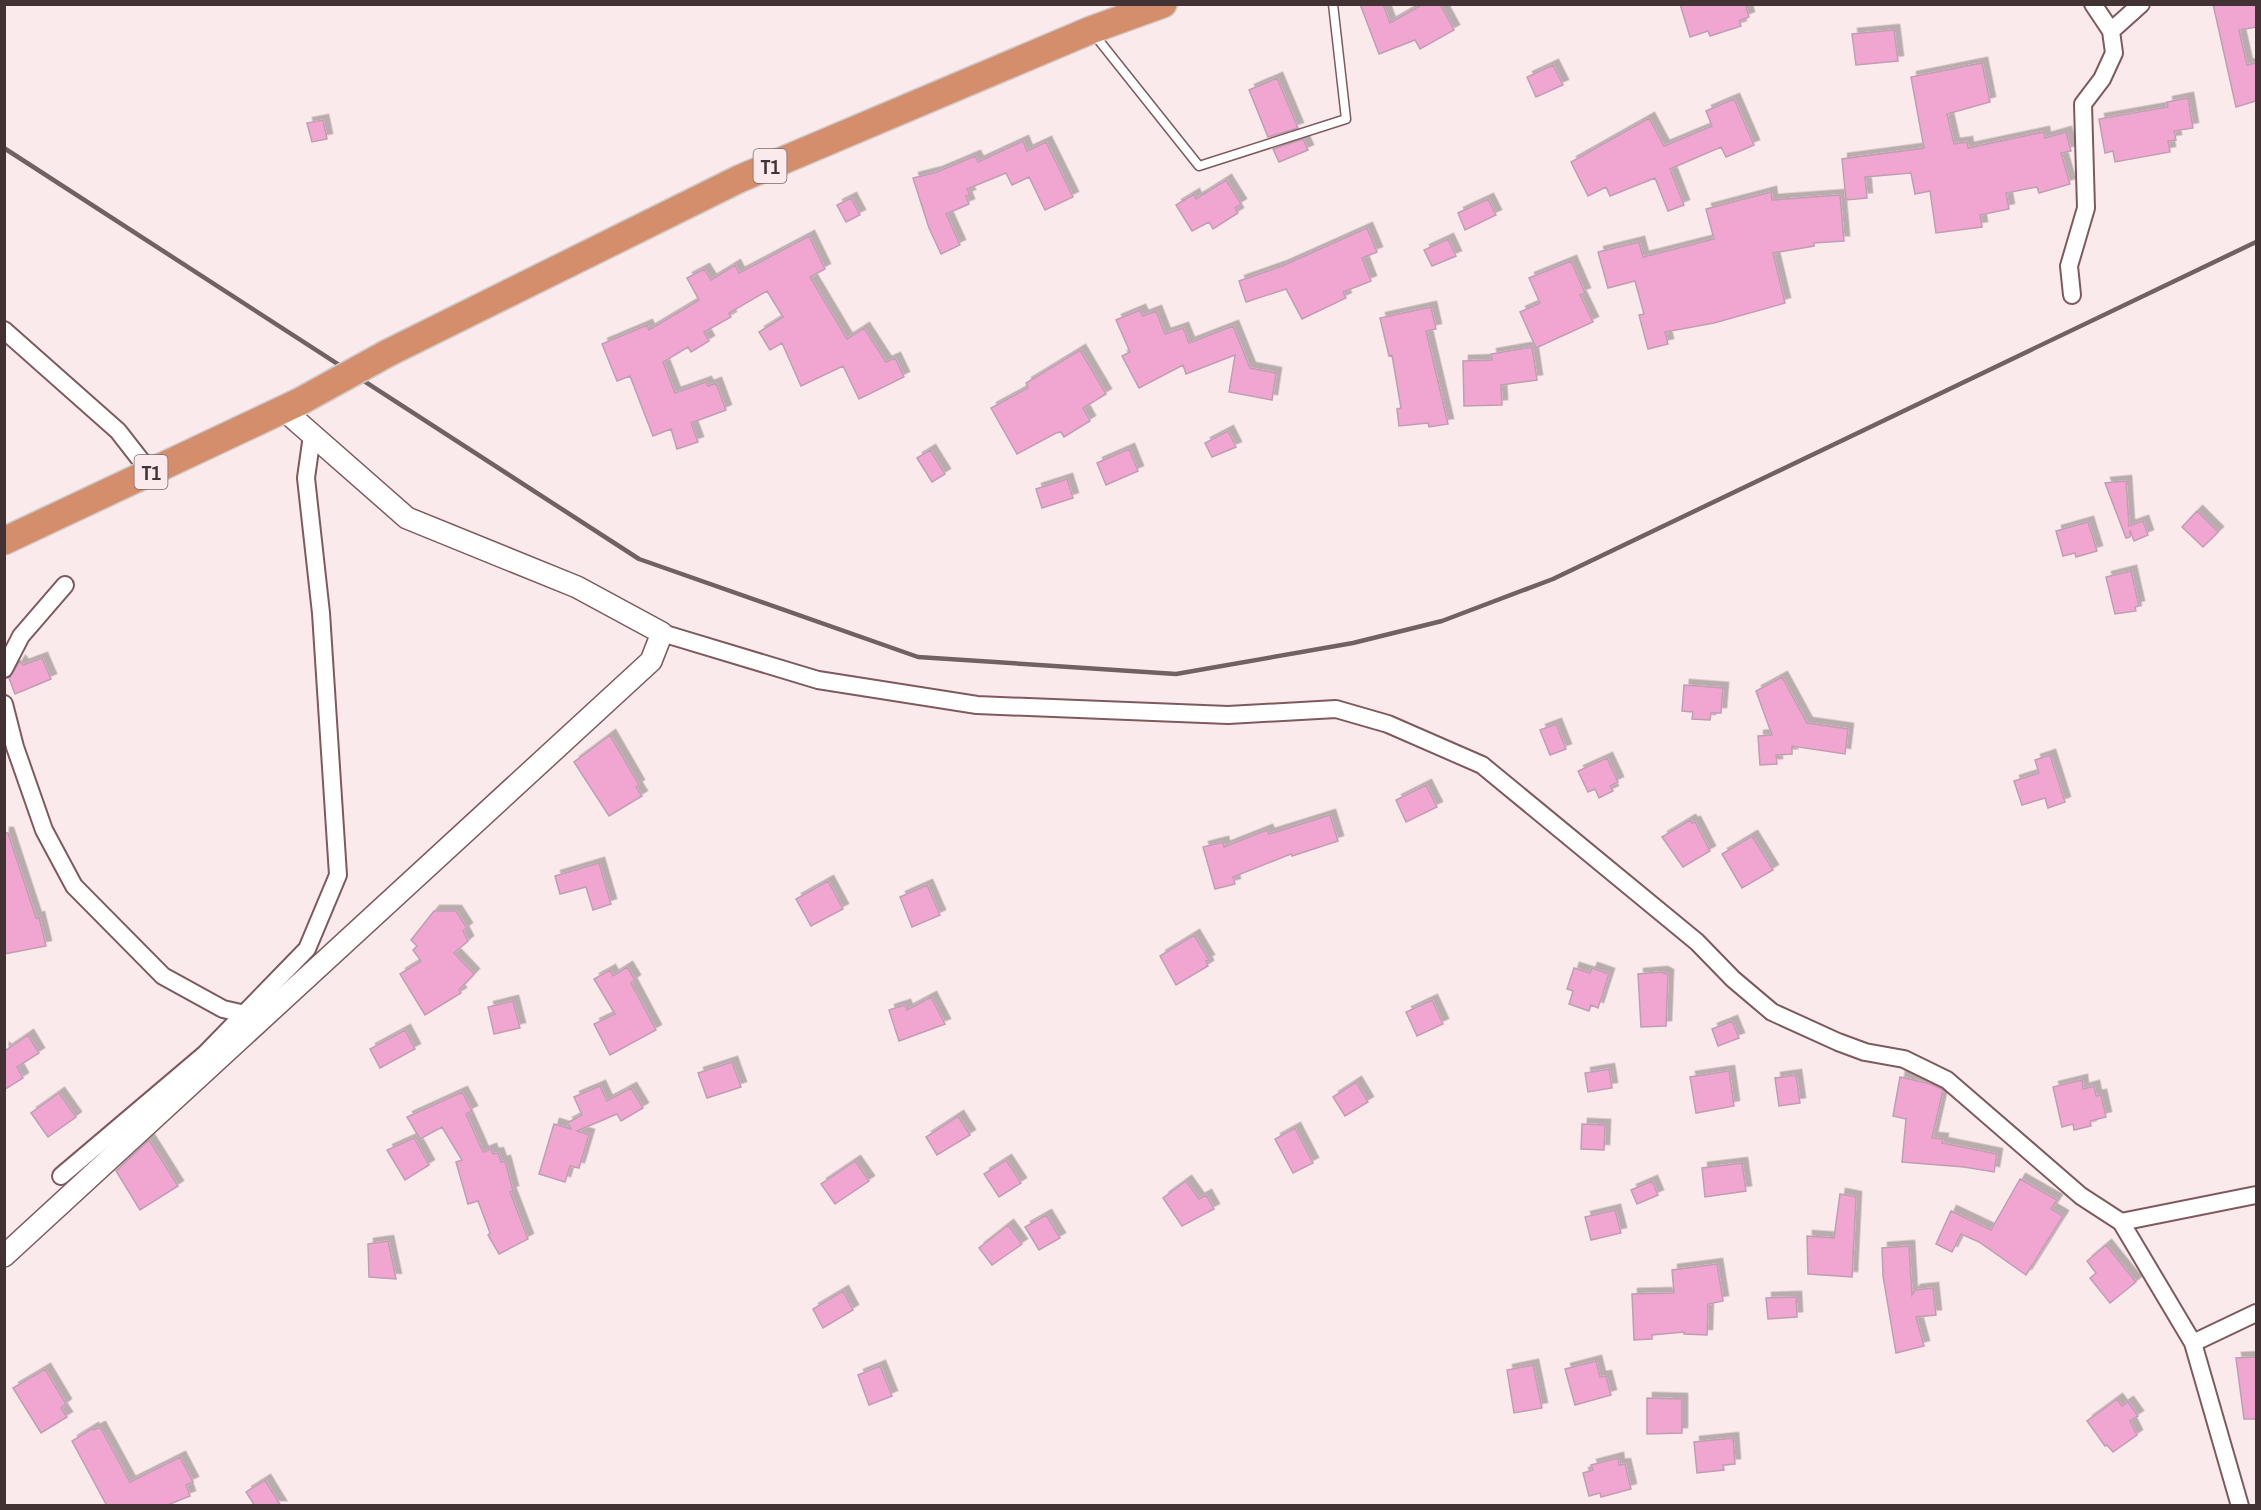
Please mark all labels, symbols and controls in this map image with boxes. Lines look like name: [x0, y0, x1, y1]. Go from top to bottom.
road number: T1: [754, 149, 786, 183]
road number: T1: [134, 455, 168, 489]

